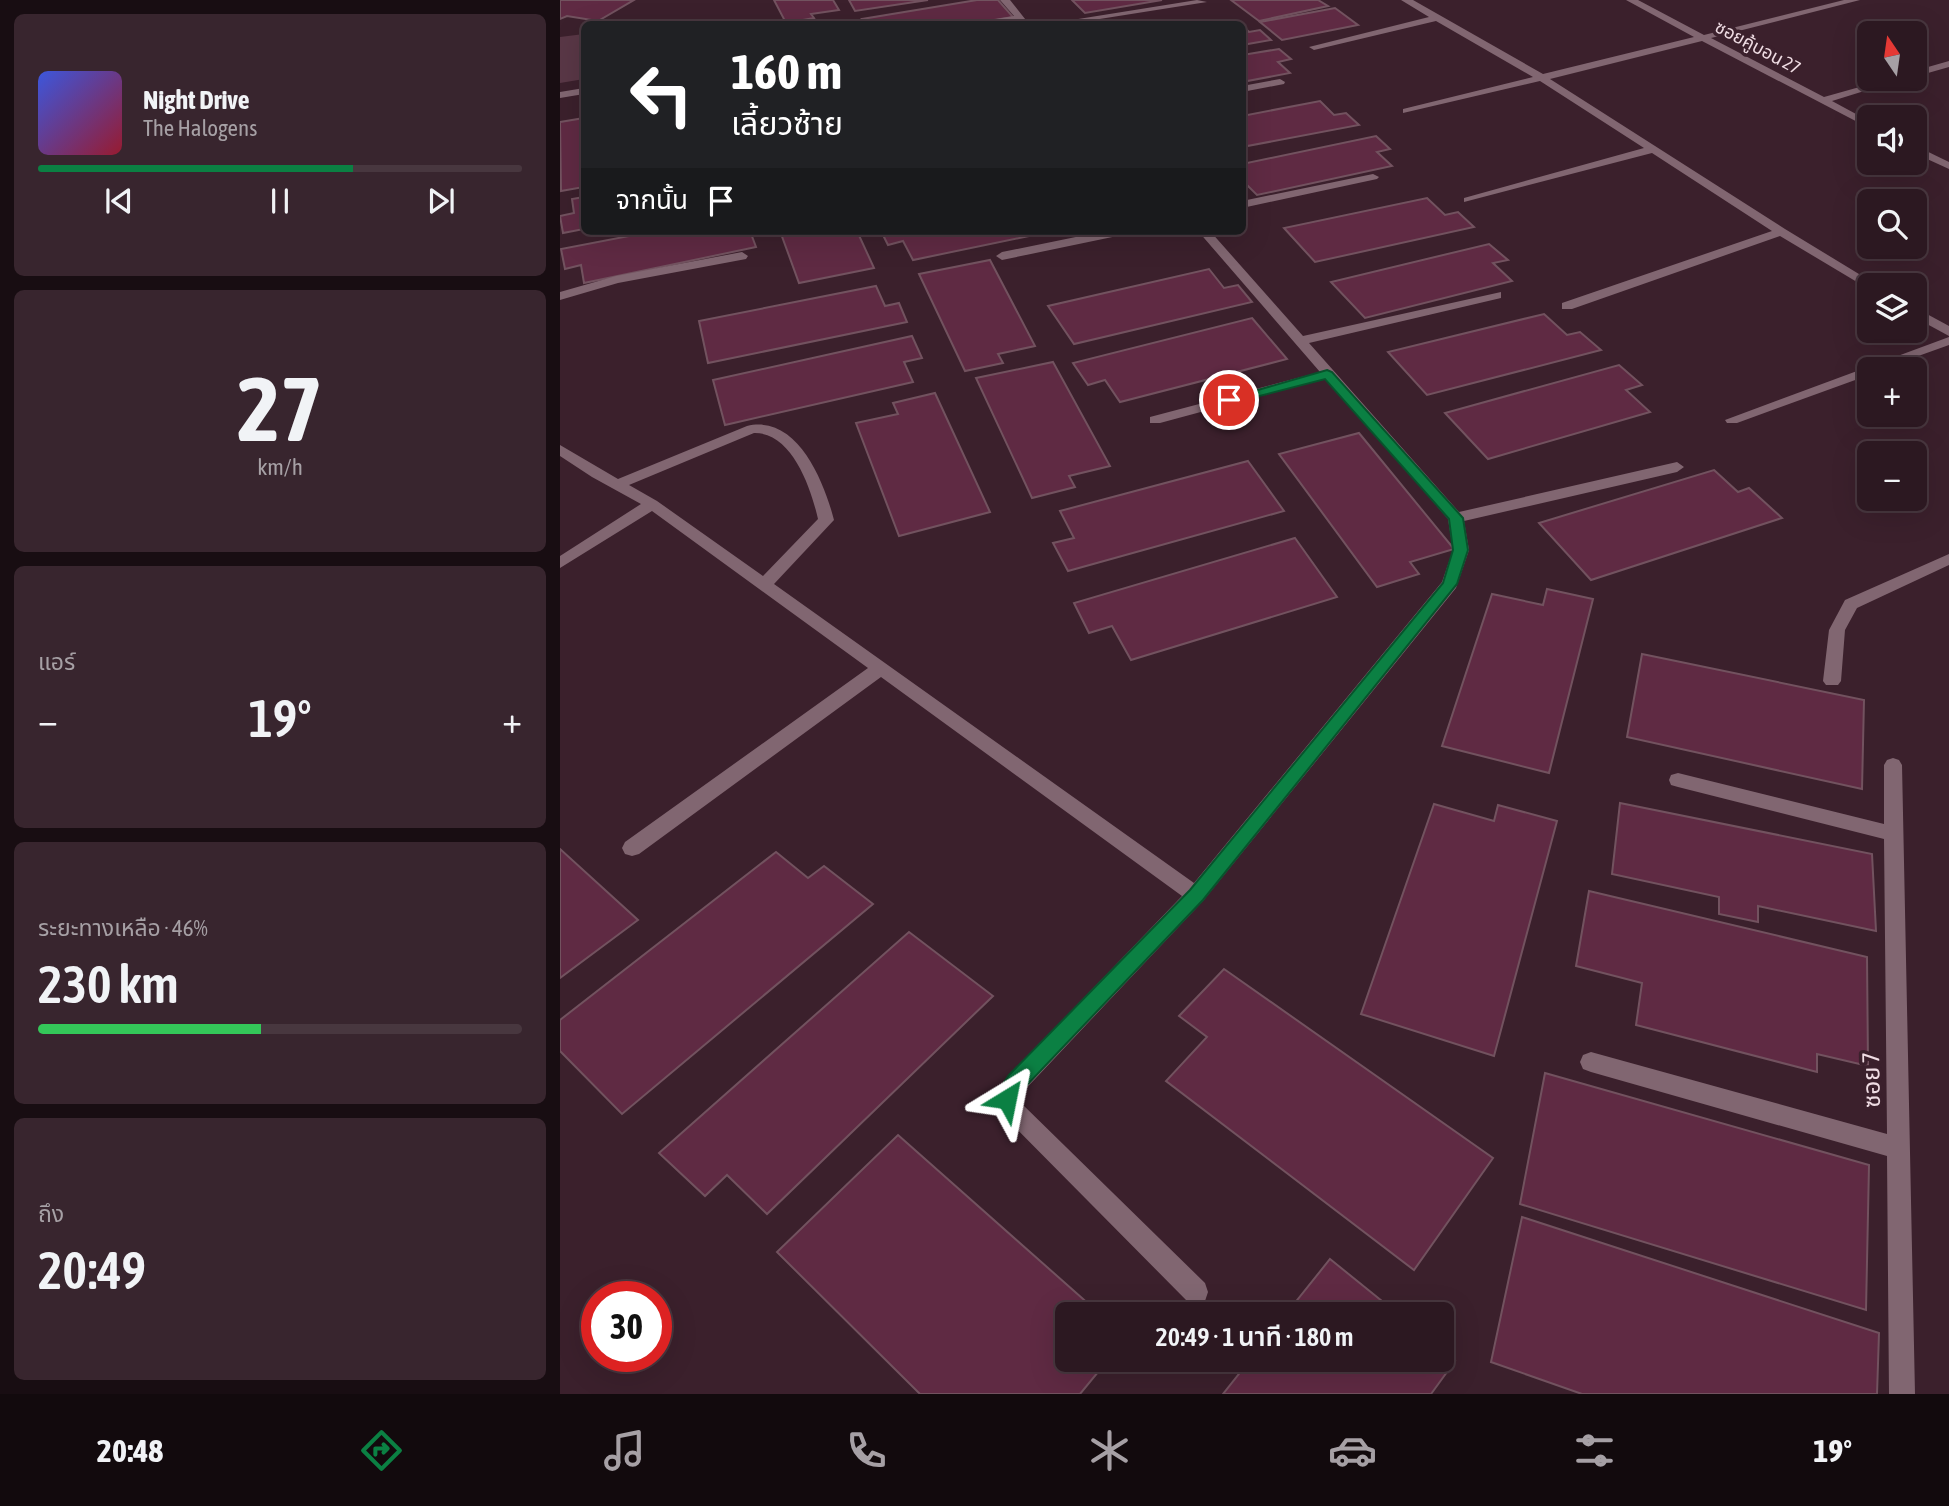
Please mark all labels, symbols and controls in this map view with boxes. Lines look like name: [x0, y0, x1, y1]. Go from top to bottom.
street label: ซอยคู้บอน 27: [1711, 16, 1804, 80]
north arrow: [1857, 21, 1927, 91]
map controls: [1857, 21, 1927, 511]
text: 160 m: [731, 43, 842, 99]
icon: left: [616, 49, 707, 140]
text: Night Drive: [143, 85, 250, 115]
text: เลี้ยวซ้าย: [731, 105, 843, 142]
button: sound: [1857, 105, 1927, 175]
text: The Halogens: [143, 115, 257, 141]
icon: previous: [100, 182, 138, 220]
icon: pause: [261, 182, 299, 220]
icon: next: [422, 182, 460, 220]
icon: arrive: [702, 182, 740, 220]
text: จากนั้น: [616, 185, 688, 215]
button: search: [1857, 189, 1927, 259]
button: layers: [1857, 273, 1927, 343]
text: 27: [237, 356, 323, 460]
button: +: [1857, 357, 1927, 427]
pin: [1199, 370, 1259, 430]
icon: arrive: [1210, 381, 1248, 419]
button: −: [1857, 441, 1927, 511]
text: km/h: [257, 454, 303, 480]
text: แอร์: [38, 649, 75, 675]
text: 19°: [248, 688, 312, 748]
text: −: [38, 698, 58, 741]
text: +: [502, 698, 522, 741]
text: ระยะทางเหลือ · 46%: [38, 915, 208, 941]
text: 230 km: [38, 954, 179, 1014]
street label: ซอย 7: [1857, 1052, 1885, 1108]
position arrow: [970, 1062, 1044, 1136]
text: ถึง: [38, 1201, 64, 1227]
text: 20:49: [38, 1240, 146, 1300]
speed limit sign: 30: [581, 1281, 672, 1372]
text: 20:49 · 1 นาที · 180 m: [1155, 1322, 1354, 1352]
icon: directions: [357, 1426, 406, 1475]
icon: music: [600, 1426, 649, 1475]
icon: phone: [842, 1426, 891, 1475]
icon: climate: [1085, 1426, 1134, 1475]
icon: car: [1328, 1426, 1377, 1475]
icon: filters: [1570, 1426, 1619, 1475]
text: 20:48: [97, 1432, 163, 1469]
text: 19°: [1813, 1432, 1852, 1469]

